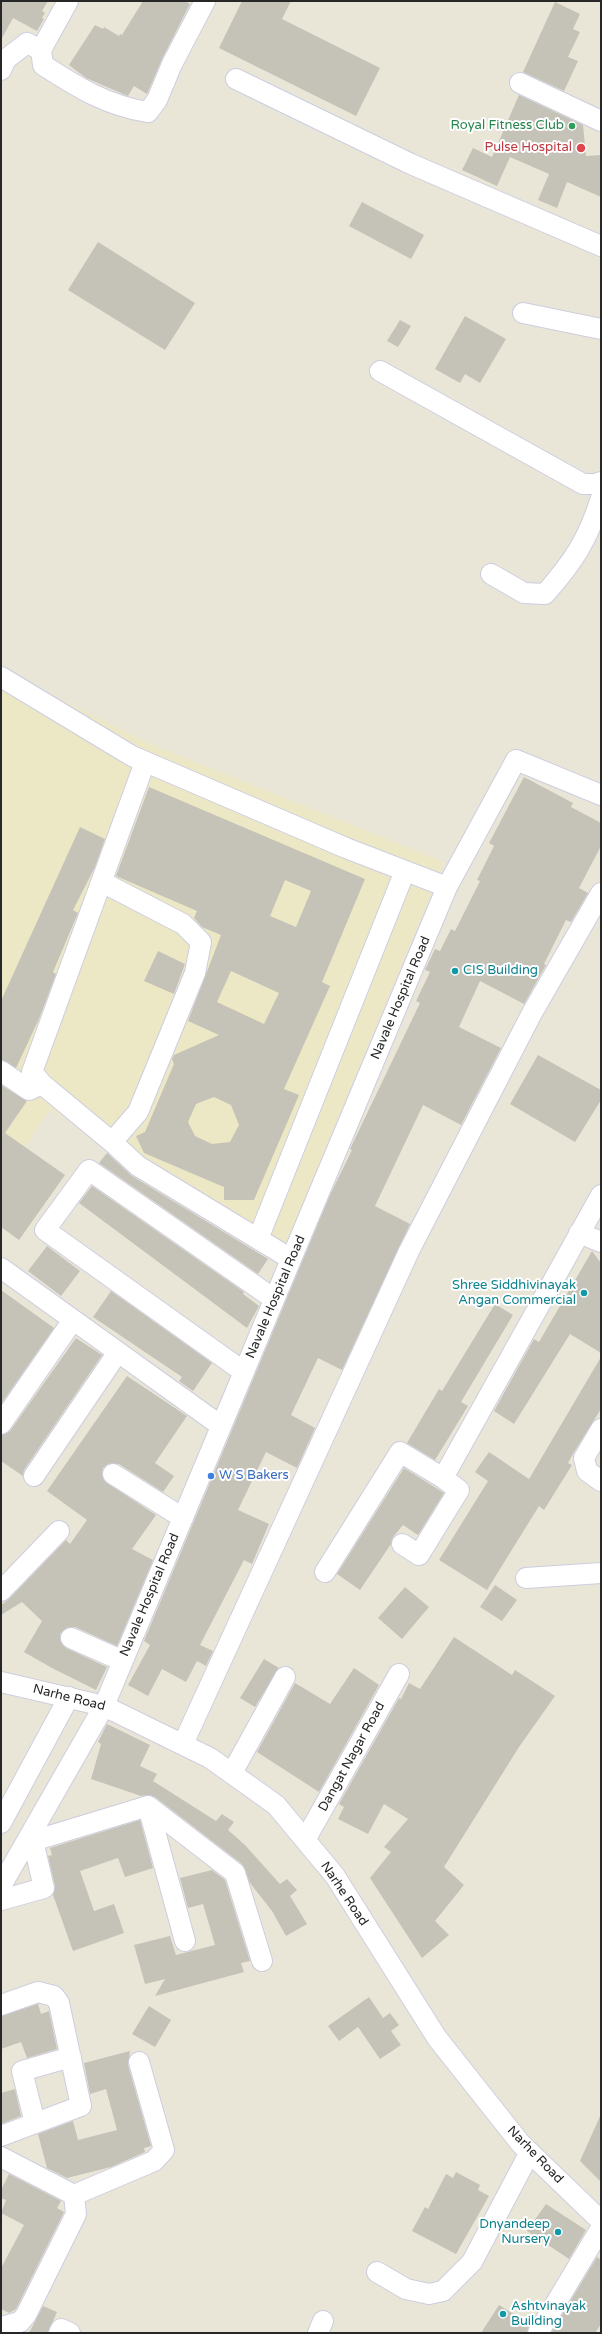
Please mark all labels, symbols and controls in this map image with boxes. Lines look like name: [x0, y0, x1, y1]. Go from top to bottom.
place label: Royal Fitness Club: [451, 118, 564, 134]
marker: Royal Fitness Club: [567, 121, 577, 131]
place label: Pulse Hospital: [484, 140, 572, 156]
marker: Pulse Hospital: [575, 142, 587, 154]
street label: Navale Hospital Road: [368, 934, 434, 1062]
place label: CIS Building: [463, 963, 538, 979]
marker: CIS Building: [450, 966, 460, 976]
street label: Navale Hospital Road: [243, 1233, 309, 1361]
place label: Shree Siddhivinayak Angan Commercial: [452, 1278, 576, 1309]
marker: Shree Siddhivinayak Angan Commercial: [579, 1288, 589, 1298]
place label: W S Bakers: [219, 1468, 289, 1484]
marker: W S Bakers: [206, 1471, 216, 1481]
street label: Navale Hospital Road: [117, 1531, 183, 1659]
street label: Narhe Road: [31, 1681, 107, 1715]
street label: Dangat Nagar Road: [315, 1700, 389, 1814]
street label: Narhe Road: [317, 1859, 371, 1929]
street label: Narhe Road: [504, 2123, 566, 2187]
place label: Dnyandeep Nursery: [479, 2217, 550, 2248]
marker: Dnyandeep Nursery: [553, 2227, 563, 2237]
place label: Ashtvinayak Building: [511, 2299, 586, 2330]
marker: Ashtvinayak Building: [498, 2309, 508, 2319]

